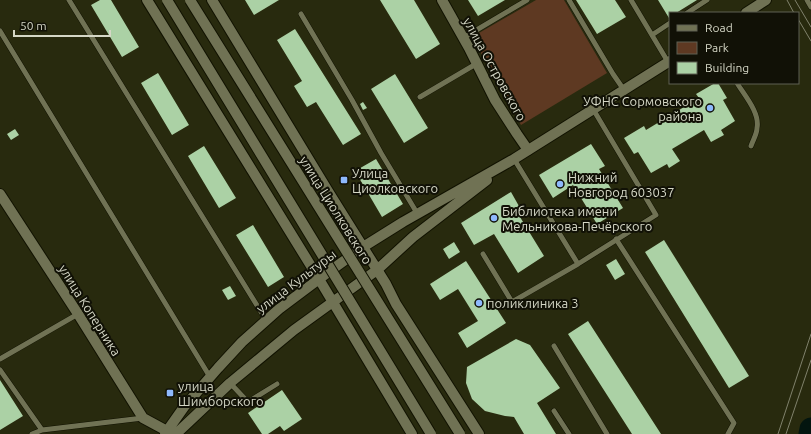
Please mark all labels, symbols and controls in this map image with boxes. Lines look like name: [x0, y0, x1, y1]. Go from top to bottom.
scale bar: [14, 12, 110, 38]
legend: [669, 12, 799, 84]
street label: улица Островского: [461, 15, 529, 123]
text: 50 m: [20, 19, 47, 32]
text: Road: [705, 21, 733, 34]
text: Park: [705, 41, 729, 54]
text: Building: [705, 61, 749, 74]
place label: УФНС Сормовского района: [583, 94, 702, 123]
marker: УФНС Сормовского района: [705, 103, 715, 113]
street label: улица Циолковского: [297, 153, 375, 267]
place label: Улица Циолковского: [352, 166, 438, 195]
place label: Нижний Новгород 603037: [568, 170, 674, 199]
marker: Улица Циолковского: [339, 175, 349, 185]
marker: Нижний Новгород 603037: [555, 179, 565, 189]
place label: Библиотека имени Мельникова-Печёрского: [502, 204, 652, 233]
marker: Библиотека имени Мельникова-Печёрского: [489, 213, 499, 223]
street label: улица Культуры: [254, 247, 338, 315]
street label: улица Коперника: [56, 262, 124, 358]
place label: поликлиника 3: [487, 296, 579, 310]
marker: поликлиника 3: [474, 298, 484, 308]
place label: улица Шимборского: [178, 379, 264, 408]
marker: улица Шимборского: [165, 388, 175, 398]

